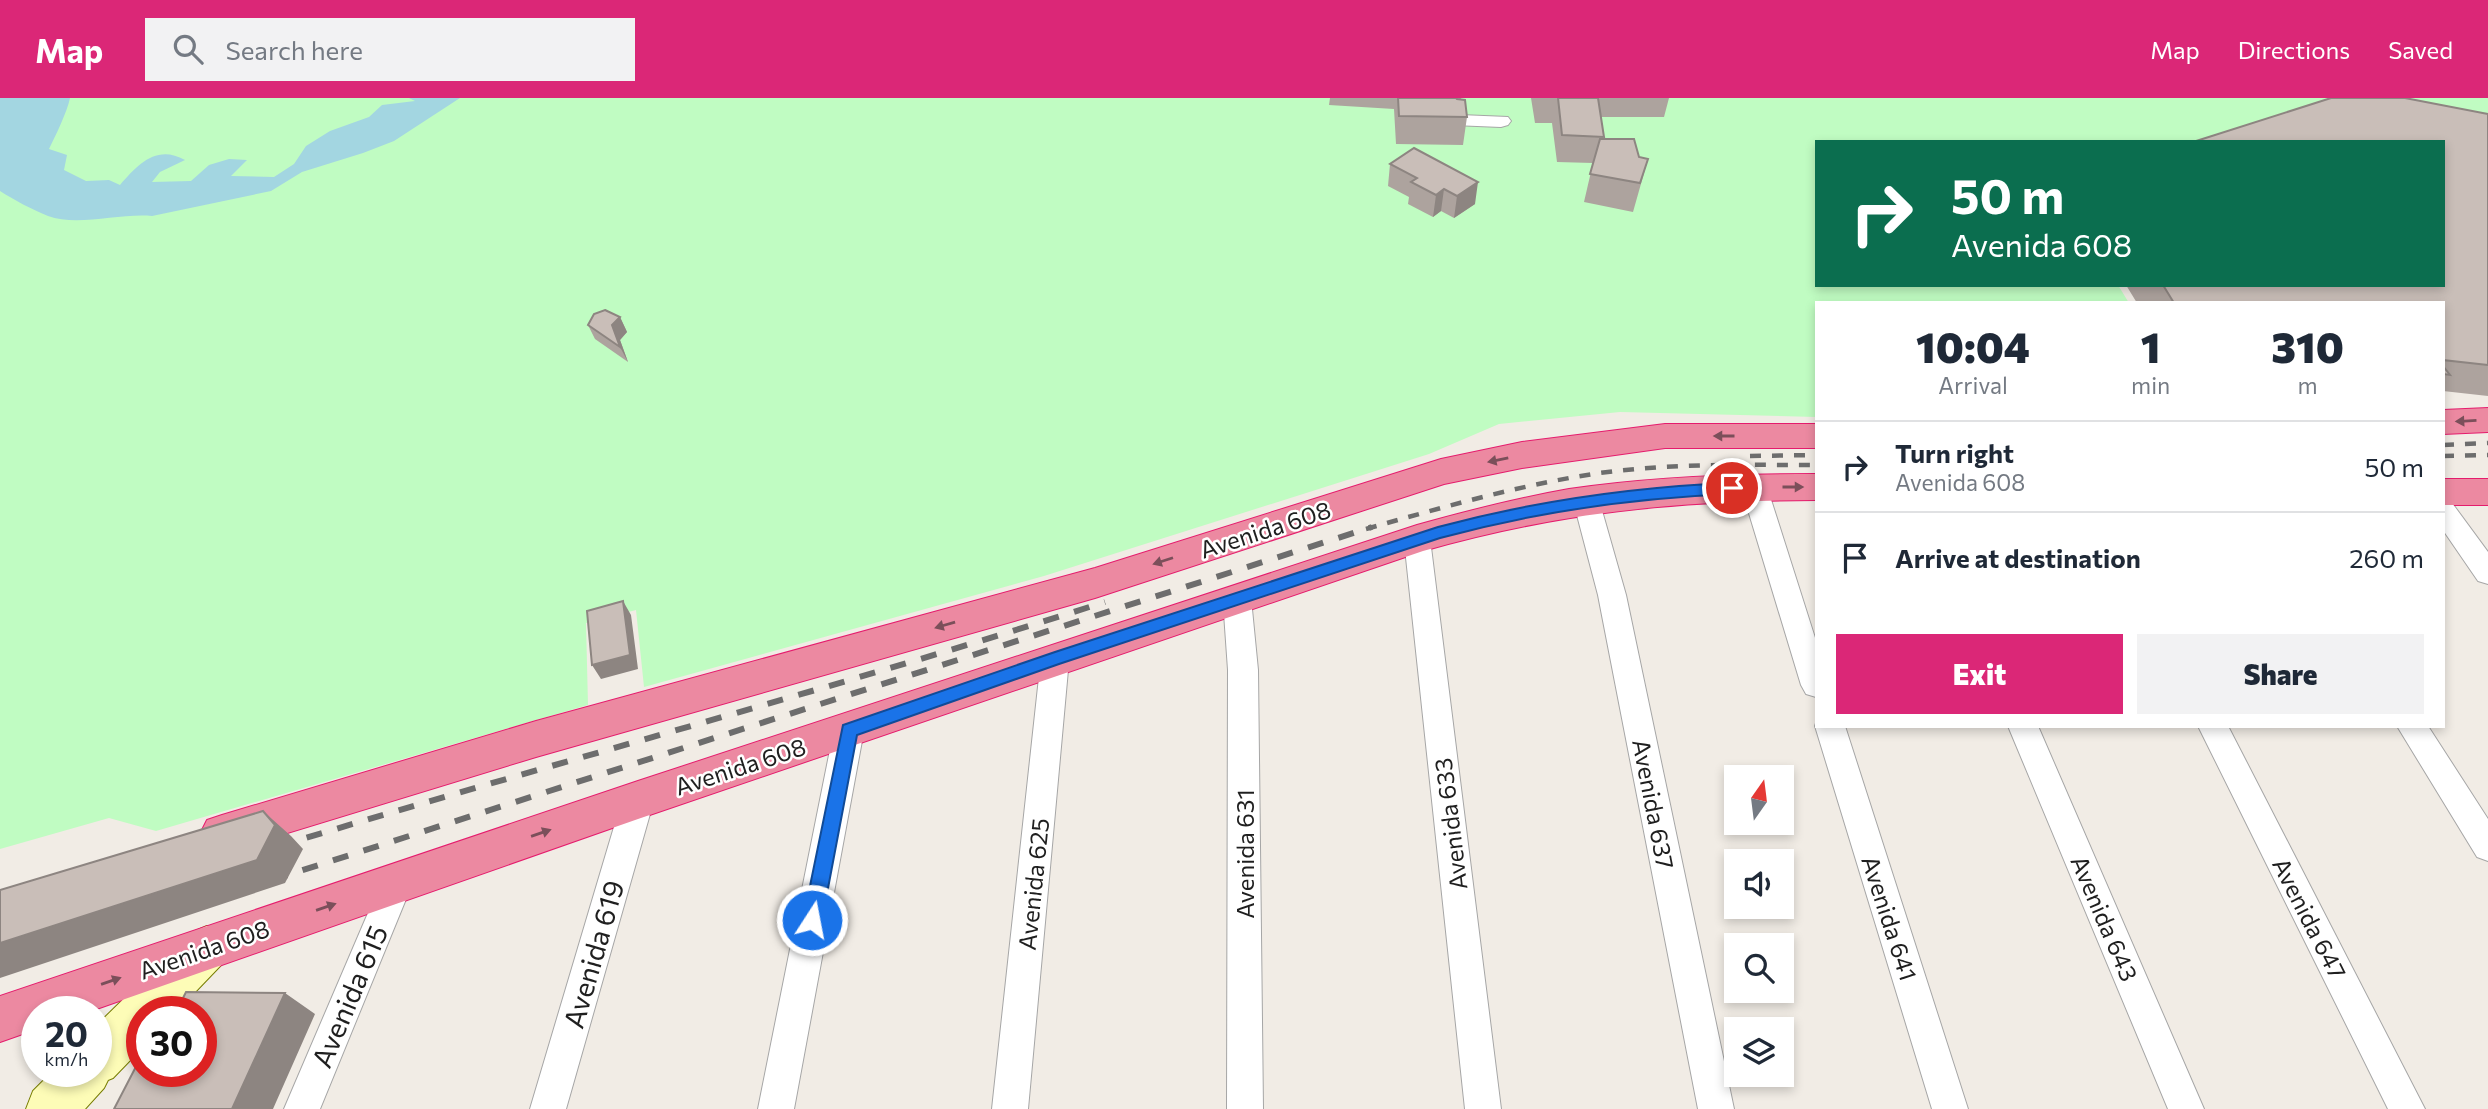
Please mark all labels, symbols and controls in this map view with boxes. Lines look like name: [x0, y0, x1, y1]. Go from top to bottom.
search box: [145, 18, 635, 81]
text: Map: [35, 29, 103, 70]
icon: search: [169, 30, 207, 68]
text: Search here: [225, 34, 363, 65]
text: Map: [2150, 35, 2200, 64]
text: Directions: [2238, 35, 2350, 64]
text: Saved: [2388, 35, 2453, 64]
text: 50 m: [1951, 164, 2064, 224]
icon: right: [1836, 168, 1927, 259]
text: Avenida 608: [1951, 224, 2132, 264]
text: 10:04: [1916, 320, 2030, 372]
text: 1: [2141, 320, 2160, 372]
text: 310: [2271, 320, 2344, 372]
text: Arrival: [1938, 371, 2008, 399]
text: min: [2131, 371, 2170, 399]
text: m: [2298, 371, 2318, 399]
one-way arrow: [2454, 416, 2476, 427]
one-way arrow: [1713, 430, 1735, 442]
text: Turn right: [1895, 437, 2014, 468]
icon: right: [1836, 448, 1874, 486]
text: 50 m: [2364, 451, 2424, 482]
one-way arrow: [1487, 454, 1509, 465]
pin: [1702, 458, 1762, 518]
text: Avenida 608: [1895, 468, 2025, 496]
icon: arrive: [1713, 469, 1751, 507]
one-way arrow: [1783, 481, 1805, 493]
street label: Avenida 608: [1196, 494, 1334, 564]
icon: arrive: [1836, 539, 1874, 577]
text: Arrive at destination: [1895, 542, 2141, 573]
text: 260 m: [2349, 542, 2424, 573]
one-way arrow: [1153, 556, 1174, 567]
one-way arrow: [934, 620, 956, 631]
button: Exit: [1836, 634, 2123, 714]
button: Share: [2137, 634, 2424, 714]
street label: Avenida 608: [671, 731, 809, 801]
street label: Avenida 637: [1627, 736, 1681, 872]
street label: Avenida 633: [1428, 756, 1472, 892]
north arrow: [1724, 765, 1794, 835]
map controls: [1724, 765, 1794, 1087]
street label: Avenida 631: [1230, 789, 1259, 919]
street label: Avenida 625: [1012, 816, 1054, 952]
one-way arrow: [531, 827, 552, 838]
button: sound: [1724, 849, 1794, 919]
street label: Avenida 643: [2066, 851, 2144, 985]
street label: Avenida 641: [1856, 852, 1924, 984]
street label: Avenida 647: [2267, 852, 2353, 984]
street label: Avenida 619: [556, 876, 630, 1032]
position arrow: [775, 883, 849, 957]
one-way arrow: [316, 901, 337, 912]
street label: Avenida 608: [135, 913, 273, 985]
street label: Avenida 615: [304, 920, 394, 1072]
button: search: [1724, 933, 1794, 1003]
one-way arrow: [100, 975, 121, 986]
speed limit sign: 30: [126, 996, 217, 1087]
text: 20: [45, 1011, 88, 1054]
button: layers: [1724, 1017, 1794, 1087]
text: km/h: [45, 1048, 88, 1070]

